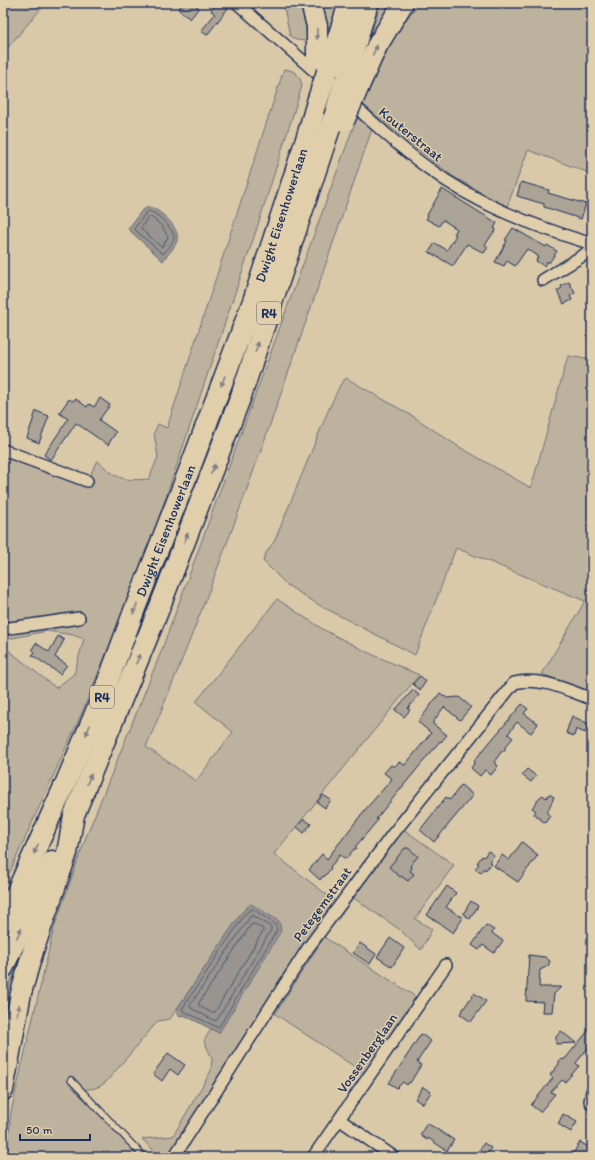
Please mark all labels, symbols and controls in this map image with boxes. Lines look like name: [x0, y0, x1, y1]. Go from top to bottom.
one-way arrow: [314, 28, 320, 41]
one-way arrow: [372, 45, 378, 56]
street label: Kouterstraat: [375, 103, 446, 165]
street label: Dwight Eisenhowerlaan: [252, 146, 312, 285]
road number: R4: [257, 302, 281, 324]
one-way arrow: [255, 341, 261, 353]
one-way arrow: [219, 376, 225, 388]
street label: Dwight Eisenhowerlaan: [132, 462, 200, 599]
one-way arrow: [210, 463, 216, 475]
one-way arrow: [184, 531, 190, 543]
one-way arrow: [131, 603, 137, 615]
one-way arrow: [136, 652, 142, 664]
road number: R4: [90, 686, 114, 708]
one-way arrow: [85, 725, 91, 736]
one-way arrow: [86, 772, 92, 784]
one-way arrow: [33, 844, 39, 855]
street label: Petegemstraat: [290, 864, 355, 945]
one-way arrow: [16, 927, 22, 938]
one-way arrow: [15, 1004, 21, 1016]
street label: Vossenberglaan: [333, 1009, 402, 1097]
scale bar: [20, 1116, 90, 1142]
text: 50 m: [26, 1123, 52, 1137]

